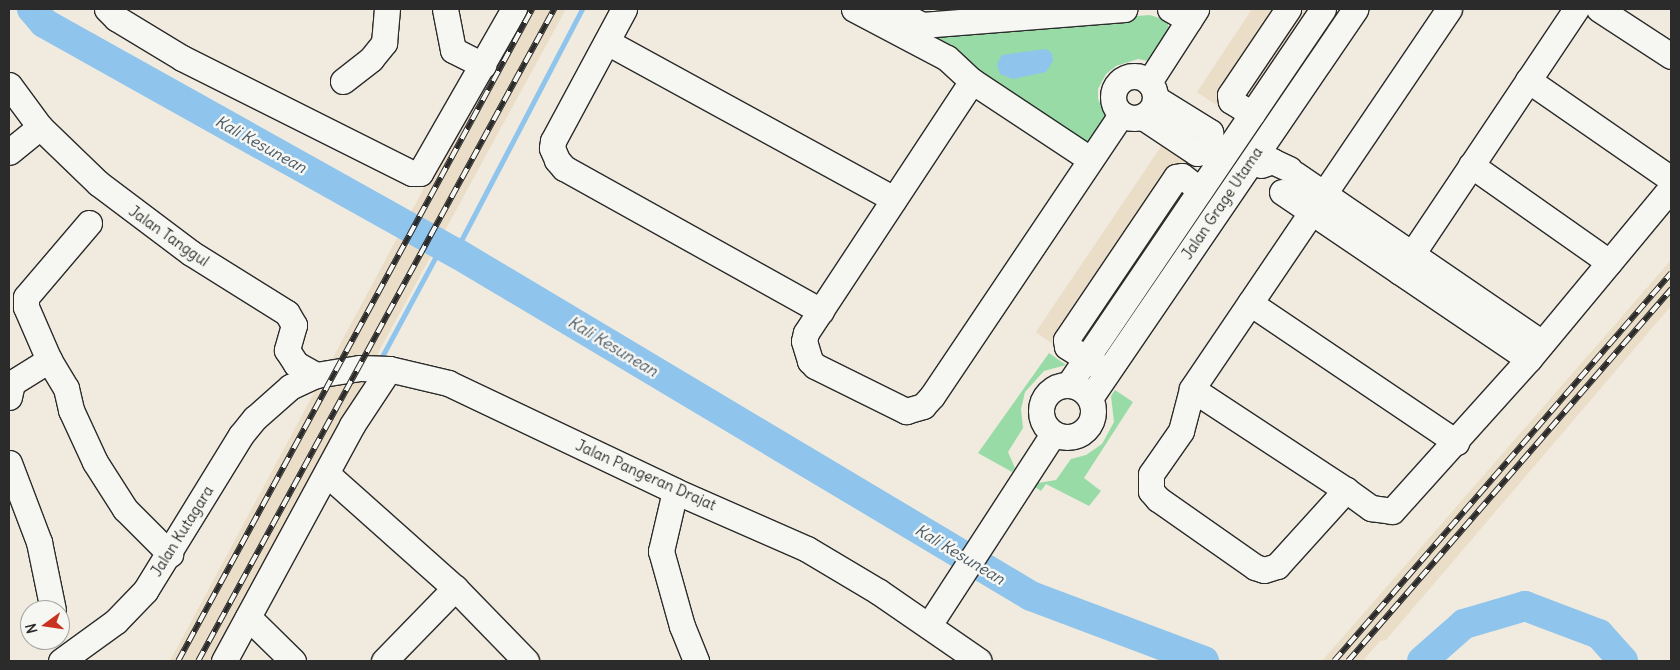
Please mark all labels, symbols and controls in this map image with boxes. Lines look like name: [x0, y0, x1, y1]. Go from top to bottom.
water label: Kali Kesunean: [212, 111, 310, 177]
street label: Jalan Grage Utama: [1178, 144, 1266, 262]
street label: Jalan Tanggul: [126, 202, 212, 270]
water label: Kali Kesunean: [565, 312, 661, 380]
street label: Jalan Pangeran Drajat: [573, 436, 719, 514]
street label: Jalan Kutagara: [147, 482, 217, 580]
water label: Kali Kesunean: [912, 520, 1008, 588]
north arrow: [20, 600, 70, 650]
text: N: [22, 622, 41, 635]

